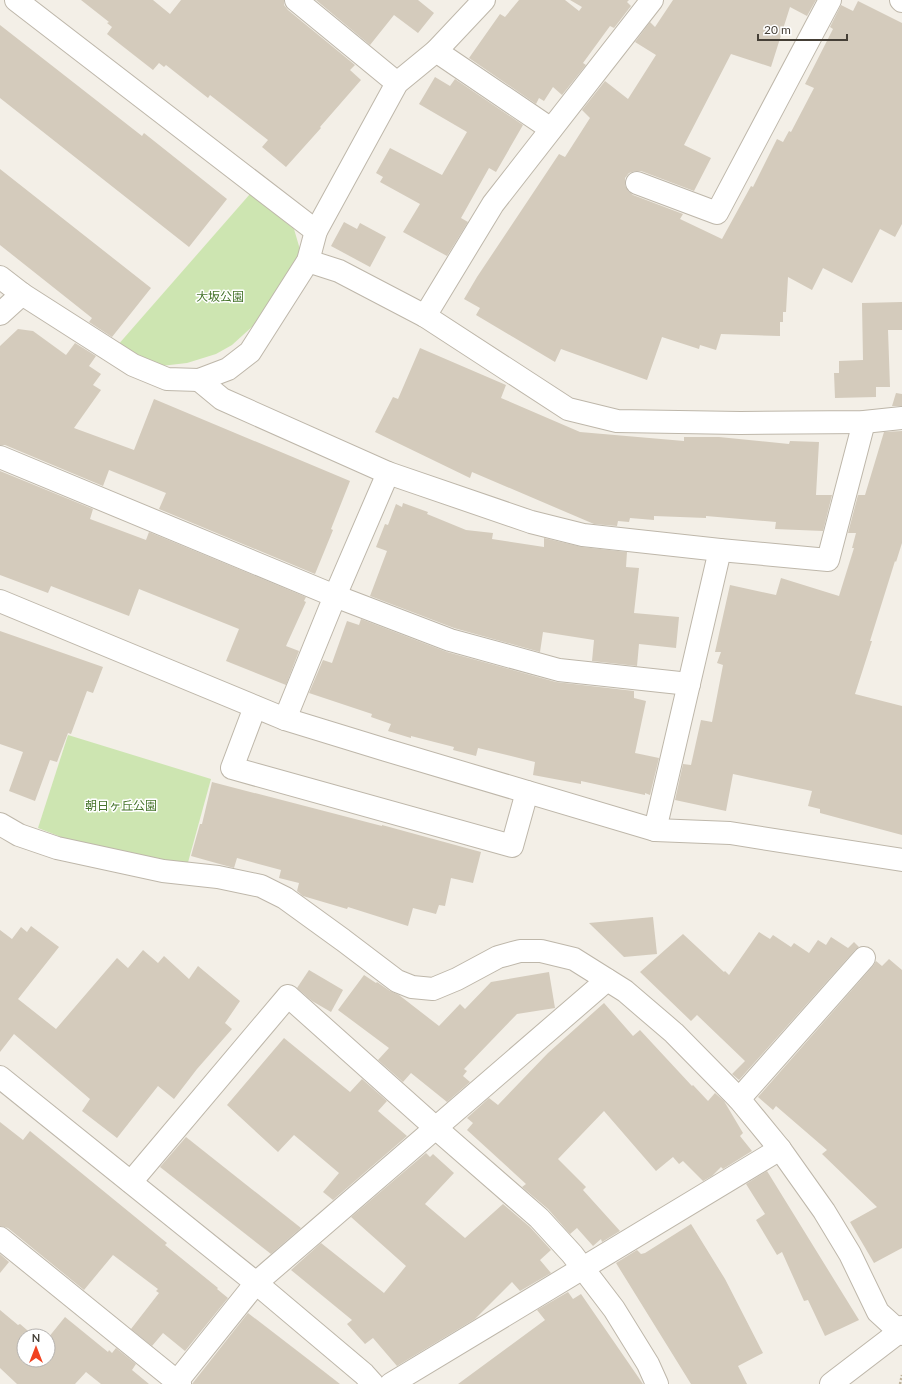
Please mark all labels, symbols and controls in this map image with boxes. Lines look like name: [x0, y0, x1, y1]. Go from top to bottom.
scale bar: [758, 16, 847, 42]
text: 20 m: [764, 22, 791, 37]
park label: 大坂公園: [196, 289, 244, 304]
park label: 朝日ヶ丘公園: [85, 798, 157, 813]
north arrow: [16, 1328, 56, 1368]
text: N: [32, 1331, 40, 1344]

